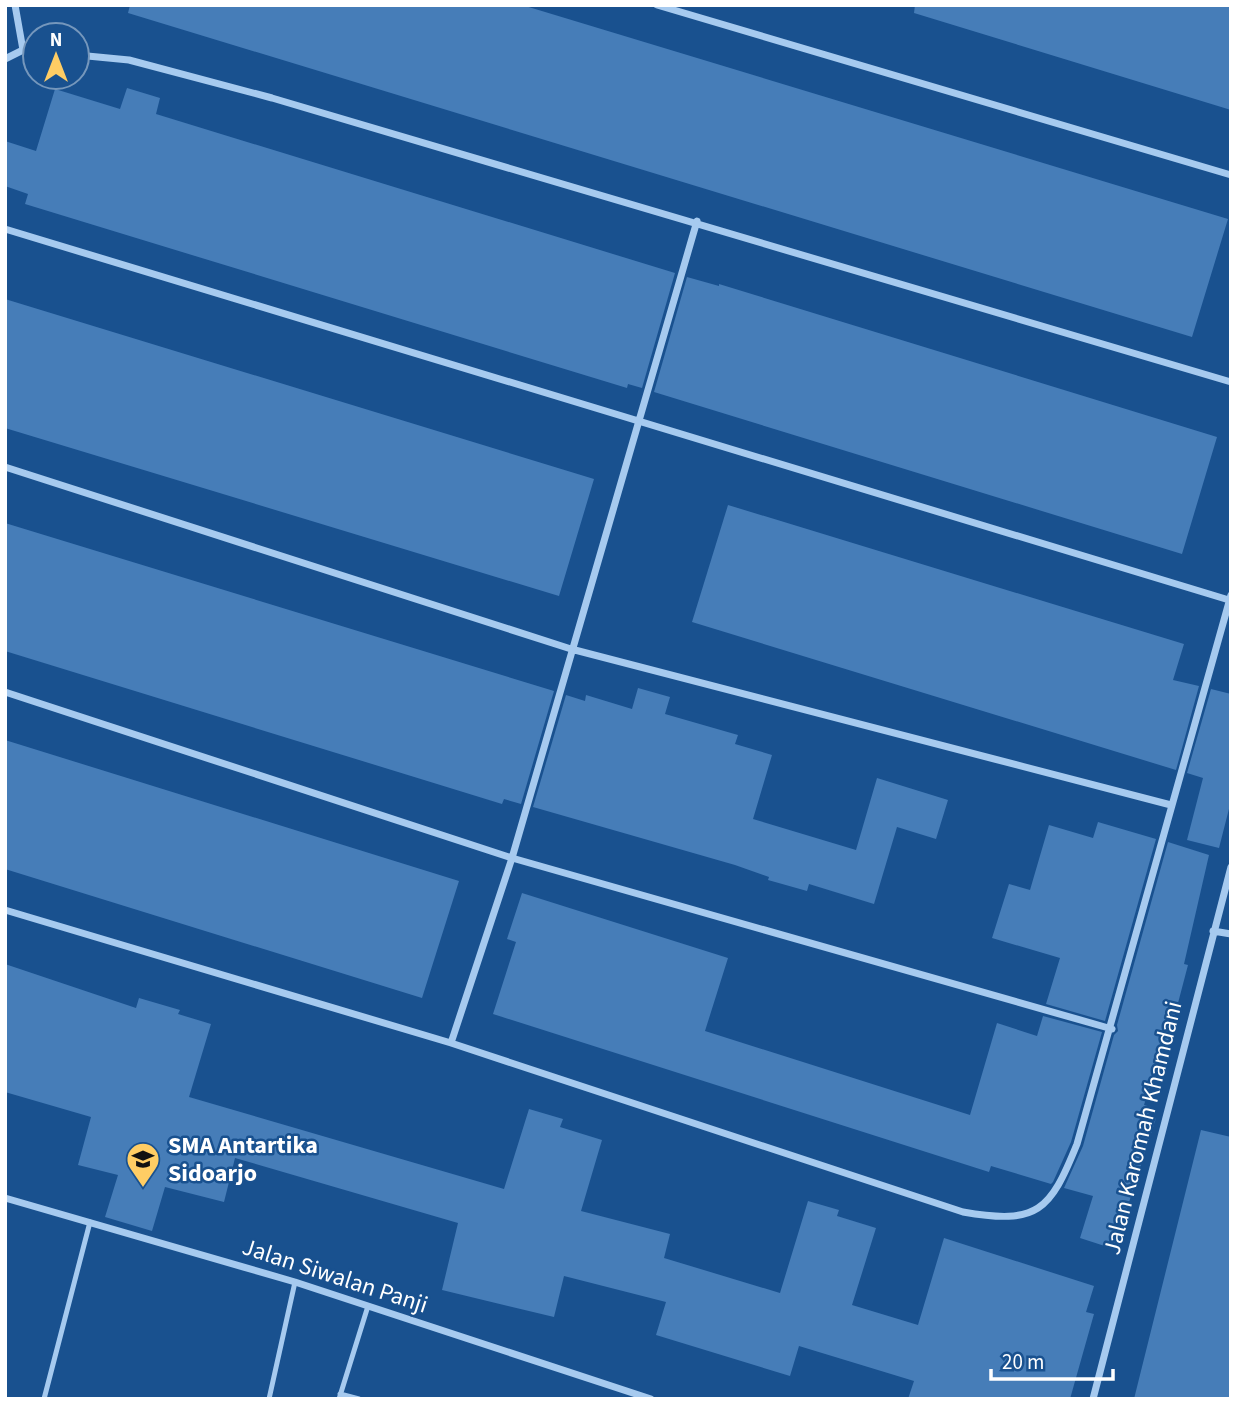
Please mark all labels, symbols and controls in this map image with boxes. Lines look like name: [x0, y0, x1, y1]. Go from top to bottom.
north arrow: [21, 21, 91, 91]
text: N: [50, 27, 62, 54]
street label: Jalan Karomah Khamdani: [1095, 998, 1191, 1258]
place label: SMA Antartika Sidoarjo: [168, 1128, 318, 1191]
school or university icon: SMA Antartika Sidoarjo: [124, 1140, 162, 1189]
street label: Jalan Siwalan Panji: [238, 1229, 432, 1323]
scale bar: [991, 1338, 1114, 1382]
text: 20 m: [1002, 1347, 1044, 1377]

